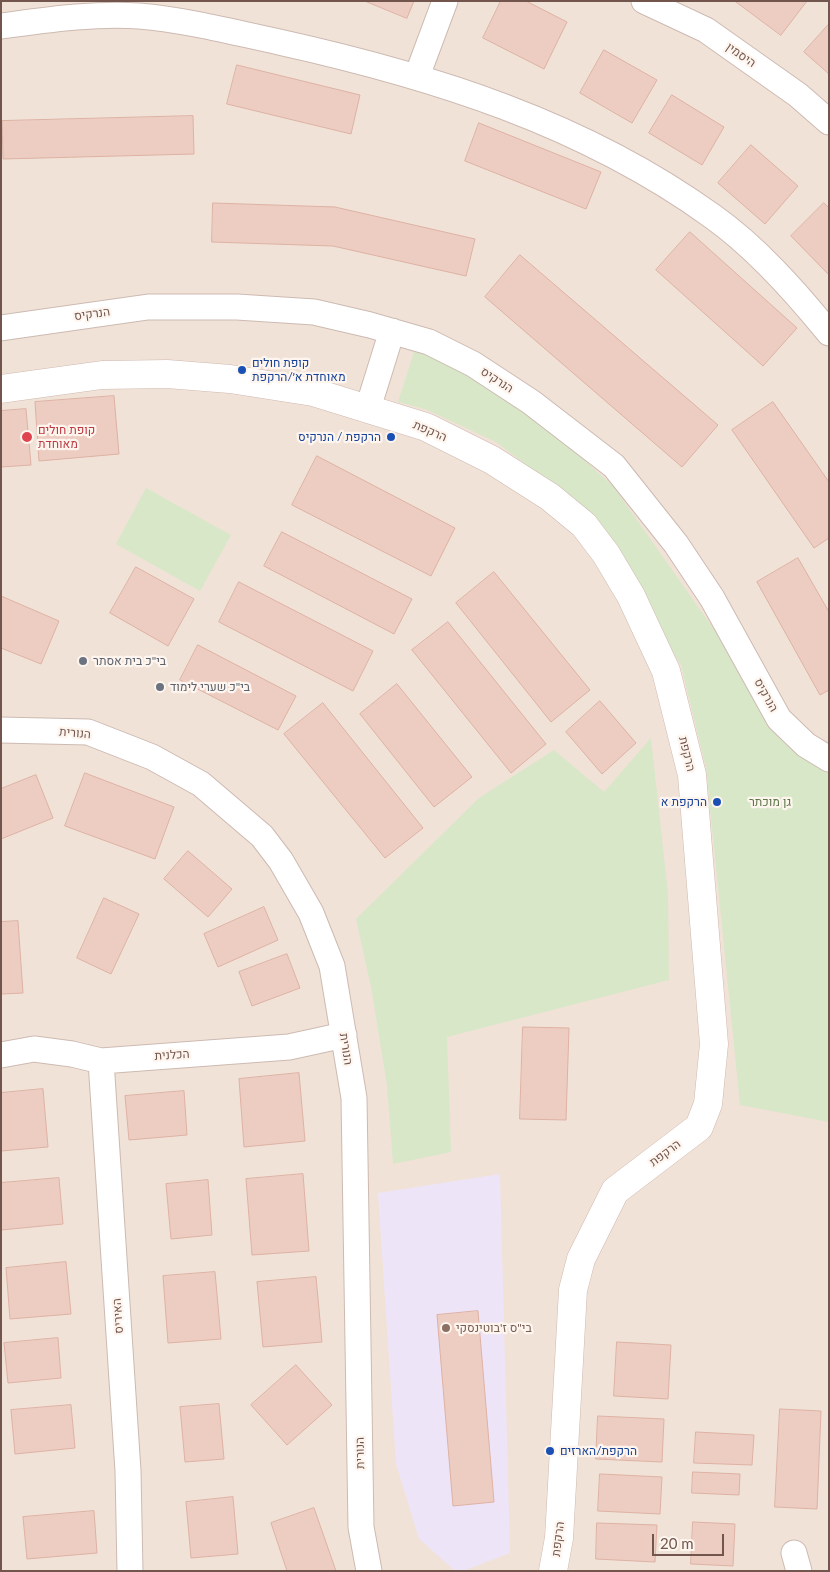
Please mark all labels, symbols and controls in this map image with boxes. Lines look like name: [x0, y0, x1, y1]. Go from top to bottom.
street label: היסמין: [723, 40, 759, 70]
street label: הנרקיס: [73, 304, 111, 324]
place label: קופת חולים מאוחדת א׳/הרקפת: [252, 356, 346, 384]
marker: קופת חולים מאוחדת א׳/הרקפת: [236, 364, 248, 376]
street label: הנרקיס: [478, 364, 516, 396]
street label: הרקפת: [411, 417, 449, 445]
place label: קופת חולים מאוחדת: [38, 423, 95, 451]
marker: קופת חולים מאוחדת: [20, 430, 34, 444]
place label: הרקפת / הנרקיס: [298, 430, 381, 444]
marker: הרקפת / הנרקיס: [385, 431, 397, 443]
place label: בי"כ בית אסתר: [93, 654, 166, 668]
marker: בי"כ בית אסתר: [77, 655, 89, 667]
street label: הנרקיס: [751, 676, 781, 714]
place label: בי"כ שערי לימוד: [170, 680, 250, 694]
marker: בי"כ שערי לימוד: [154, 681, 166, 693]
street label: הנורית: [58, 724, 92, 742]
street label: הרקפת: [676, 735, 698, 773]
place label: הרקפת א: [661, 795, 707, 809]
park label: גן מוכתר: [749, 795, 791, 809]
marker: הרקפת א: [711, 796, 723, 808]
street label: הנורית: [336, 1032, 356, 1066]
street label: הכלנית: [154, 1047, 190, 1063]
street label: הרקפת: [647, 1137, 683, 1169]
street label: האיריס: [110, 1298, 126, 1334]
place label: בי"ס ז'בוטינסקי: [456, 1321, 532, 1335]
marker: בי"ס ז'בוטינסקי: [440, 1322, 452, 1334]
street label: הנורית: [353, 1437, 367, 1469]
place label: הרקפת/הארזים: [560, 1444, 637, 1458]
marker: הרקפת/הארזים: [544, 1445, 556, 1457]
street label: הרקפת: [549, 1521, 567, 1557]
scale bar: [655, 1524, 728, 1556]
text: 20 m: [660, 1534, 694, 1552]

